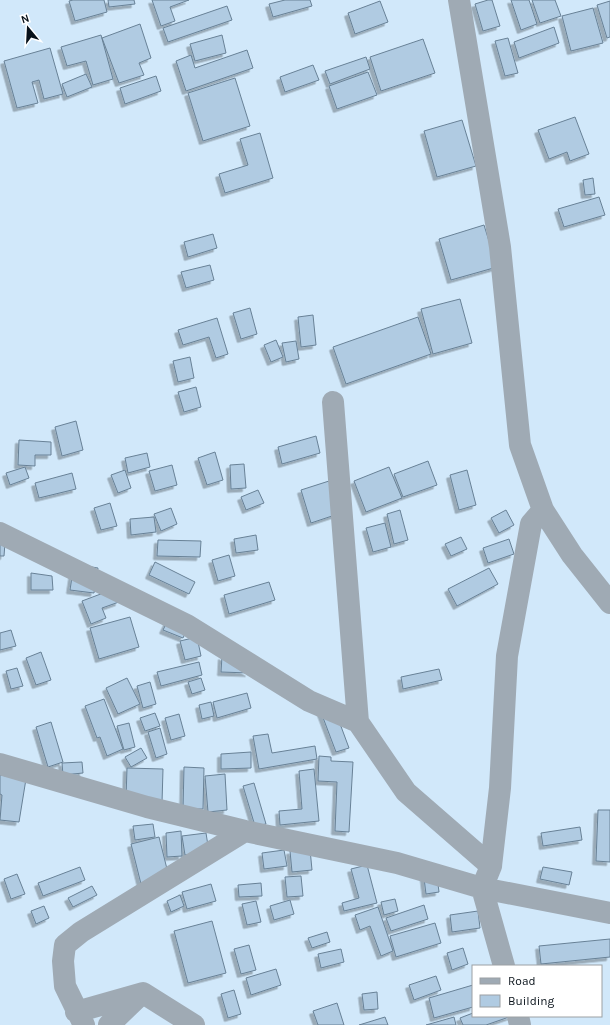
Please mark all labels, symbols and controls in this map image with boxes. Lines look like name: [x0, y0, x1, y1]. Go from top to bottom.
north arrow: [8, 8, 48, 48]
text: N: [19, 12, 31, 26]
legend: [472, 965, 602, 1017]
text: Road: [508, 974, 536, 988]
text: Building: [508, 994, 555, 1008]

